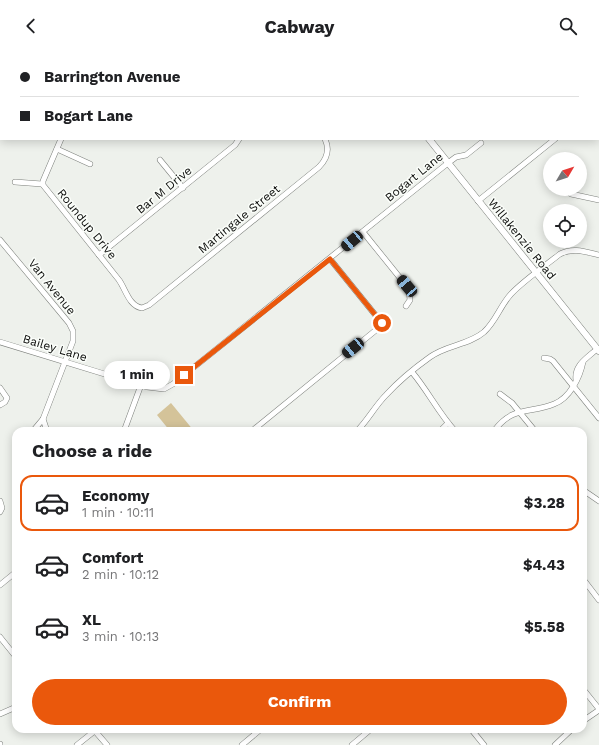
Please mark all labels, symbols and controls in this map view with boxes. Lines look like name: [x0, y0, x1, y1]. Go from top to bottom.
icon: back: [20, 15, 42, 37]
icon: search: [557, 15, 579, 37]
text: Cabway: [265, 16, 334, 37]
text: Barrington Avenue: [44, 68, 180, 86]
text: Bogart Lane: [44, 107, 133, 125]
street label: Bogart Lane: [382, 149, 446, 205]
north arrow: [543, 152, 587, 196]
map controls: [543, 152, 587, 248]
street label: Bar M Drive: [133, 163, 195, 217]
street label: Martingale Street: [195, 182, 283, 256]
street label: Roundup Drive: [54, 186, 120, 262]
street label: Willakenzie Road: [485, 196, 559, 282]
button: locate: [543, 204, 587, 248]
car: [339, 229, 365, 253]
street label: Van Avenue: [25, 256, 79, 318]
car: [395, 273, 419, 299]
route start: [373, 314, 391, 332]
street label: Bailey Lane: [21, 332, 89, 364]
car: [340, 336, 366, 360]
callout: 1 min: [104, 361, 170, 389]
route end: [175, 366, 193, 384]
text: 1 min: [120, 367, 154, 382]
text: Choose a ride: [32, 440, 152, 461]
icon: car: [34, 485, 70, 521]
text: Economy: [82, 487, 149, 505]
text: $3.28: [524, 494, 565, 512]
text: 1 min · 10:11: [82, 505, 154, 520]
icon: car: [34, 547, 70, 583]
text: Comfort: [82, 549, 143, 567]
text: $4.43: [523, 556, 565, 574]
text: 2 min · 10:12: [82, 567, 159, 582]
icon: car: [34, 609, 70, 645]
text: XL: [82, 611, 101, 629]
text: $5.58: [524, 618, 565, 636]
text: 3 min · 10:13: [82, 629, 159, 644]
button: Confirm: [32, 679, 567, 725]

